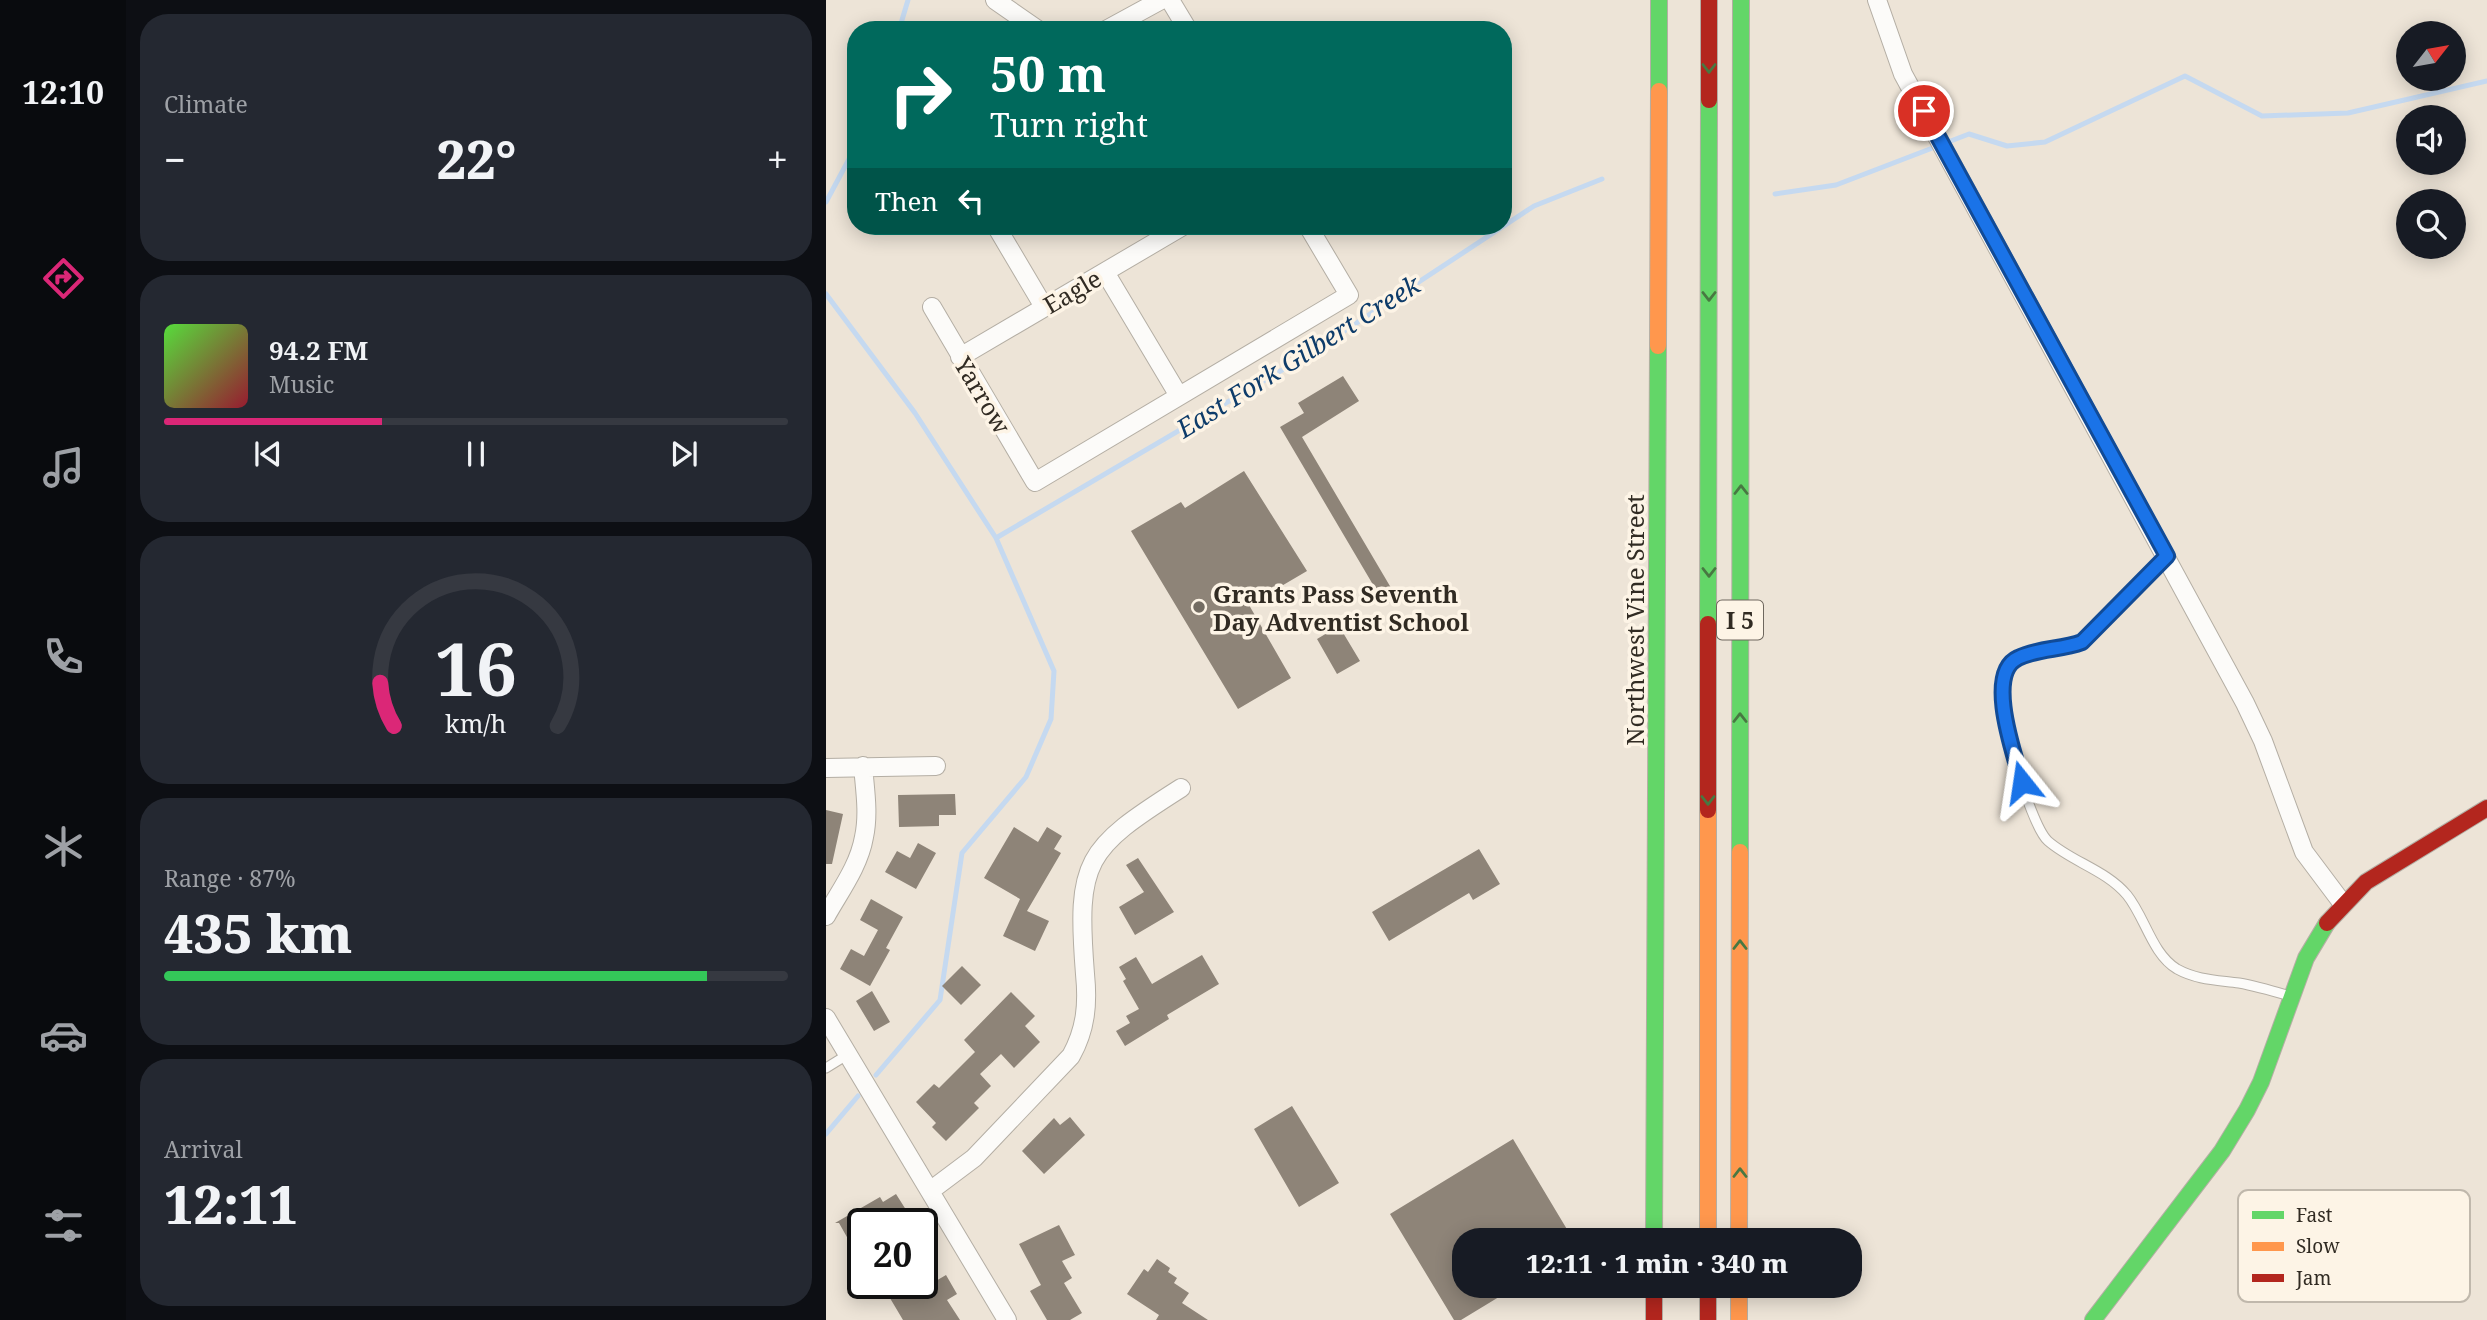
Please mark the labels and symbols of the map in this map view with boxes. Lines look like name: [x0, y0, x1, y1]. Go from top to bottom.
north arrow: [2396, 21, 2466, 91]
one-way arrow: [1701, 63, 1717, 74]
pin: [1894, 81, 1954, 141]
street label: Eagle: [1037, 261, 1107, 321]
water label: East Fork Gilbert Creek: [1168, 266, 1428, 446]
one-way arrow: [1701, 291, 1717, 301]
street label: Yarrow: [947, 350, 1019, 440]
one-way arrow: [1733, 484, 1749, 495]
street label: Northwest Vine Street: [1618, 494, 1651, 746]
one-way arrow: [1701, 567, 1717, 578]
place label: Grants Pass Seventh Day Adventist School: [1213, 577, 1470, 638]
marker: Grants Pass Seventh Day Adventist School: [1191, 599, 1207, 615]
road number: I 5: [1717, 600, 1763, 640]
one-way arrow: [1732, 712, 1748, 722]
position arrow: [1985, 745, 2059, 819]
one-way arrow: [1700, 795, 1716, 805]
one-way arrow: [1732, 939, 1748, 950]
one-way arrow: [1732, 1167, 1748, 1177]
legend: [2238, 1190, 2470, 1302]
text: Fast: [2296, 1202, 2333, 1228]
speed limit sign: 20: [847, 1208, 938, 1299]
text: Slow: [2296, 1233, 2340, 1259]
text: Jam: [2295, 1265, 2331, 1291]

